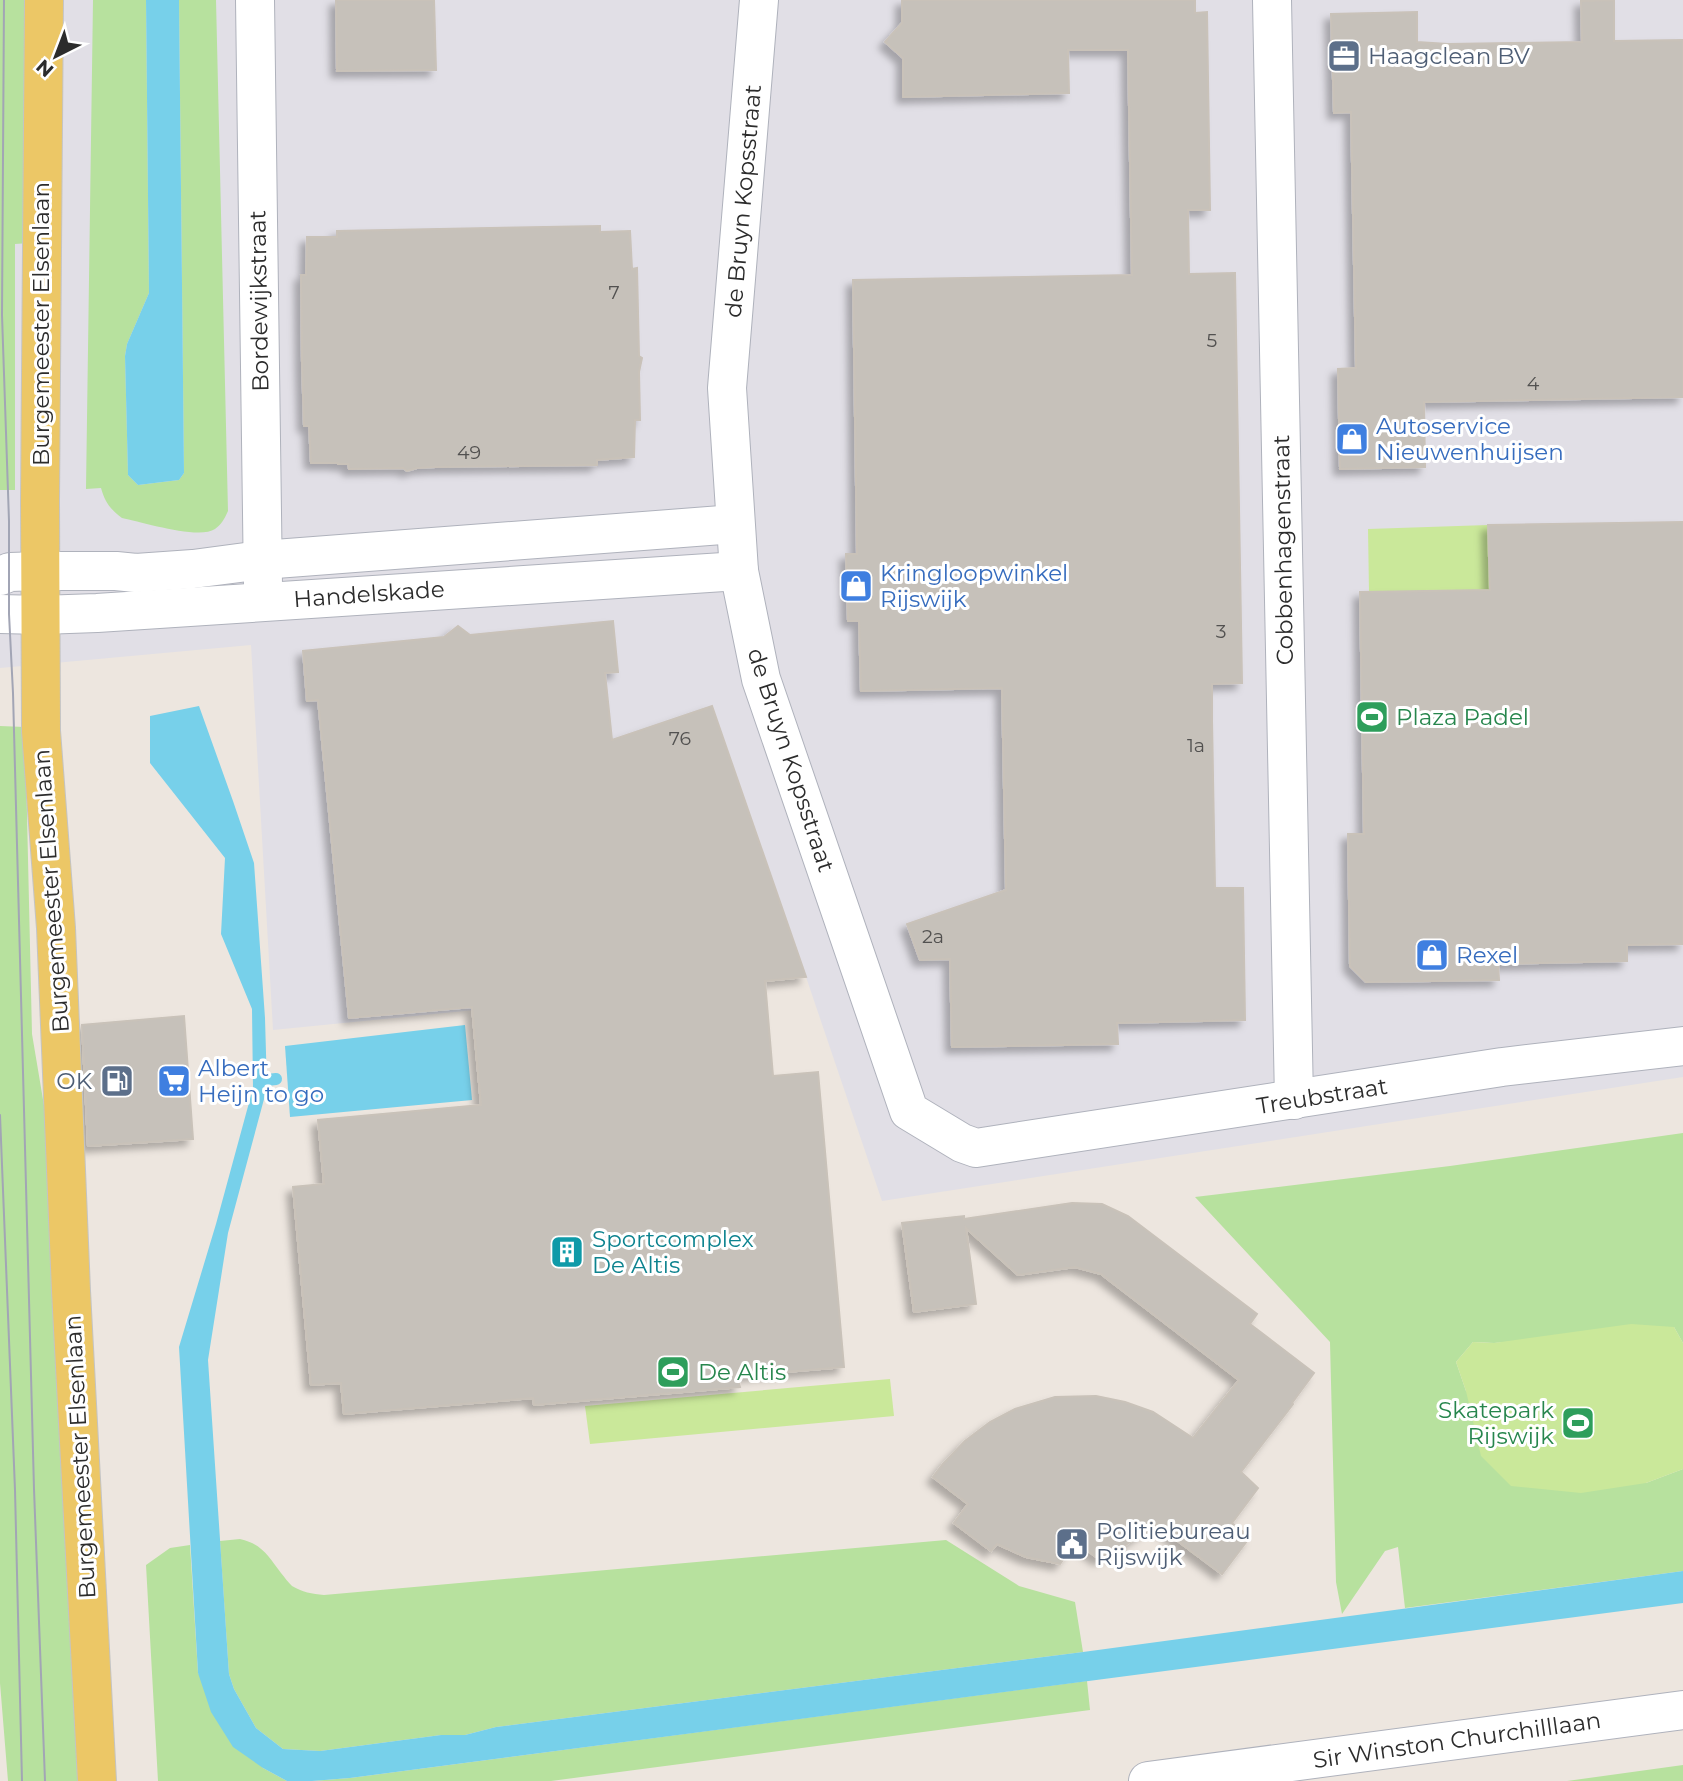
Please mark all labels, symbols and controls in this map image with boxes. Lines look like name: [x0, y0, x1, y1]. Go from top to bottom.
north arrow: [21, 21, 91, 91]
office icon: Haagclean BV: [1325, 37, 1363, 75]
place label: Haagclean BV: [1368, 42, 1531, 70]
text: N: [32, 55, 58, 82]
street label: de Bruyn Kopsstraat: [719, 83, 767, 319]
street label: Burgemeester Elsenlaan: [27, 182, 55, 466]
street label: Bordewijkstraat: [243, 210, 275, 392]
house number: 7: [608, 281, 620, 304]
house number: 5: [1207, 329, 1218, 352]
house number: 4: [1527, 372, 1540, 395]
place label: Autoservice Nieuwenhuijsen: [1376, 412, 1564, 466]
shop icon: Autoservice Nieuwenhuijsen: [1333, 420, 1371, 458]
street label: Cobbenhagenstraat: [1267, 435, 1299, 665]
house number: 49: [457, 441, 481, 464]
place label: Kringloopwinkel Rijswijk: [880, 559, 1068, 613]
shop icon: Kringloopwinkel Rijswijk: [837, 567, 875, 605]
street label: Handelskade: [293, 575, 445, 613]
house number: 3: [1216, 620, 1226, 643]
street label: de Bruyn Kopsstraat: [742, 644, 840, 876]
sports icon: Plaza Padel: [1353, 698, 1391, 736]
place label: Plaza Padel: [1396, 703, 1529, 731]
house number: 76: [669, 727, 691, 750]
house number: 1a: [1187, 734, 1205, 757]
street label: Burgemeester Elsenlaan: [27, 748, 75, 1034]
house number: 2a: [922, 925, 944, 948]
shop icon: Rexel: [1413, 936, 1451, 974]
place label: Rexel: [1456, 941, 1518, 969]
place label: Albert Heijn to go: [198, 1054, 324, 1108]
fuel station icon: OK: [98, 1062, 136, 1100]
supermarket icon: Albert Heijn to go: [155, 1062, 193, 1100]
place label: OK: [56, 1067, 93, 1095]
street label: Treubstraat: [1255, 1072, 1389, 1120]
place label: Sportcomplex De Altis: [592, 1225, 754, 1279]
building icon: Sportcomplex De Altis: [548, 1233, 586, 1271]
street label: Burgemeester Elsenlaan: [59, 1314, 101, 1600]
sports icon: De Altis: [654, 1353, 692, 1391]
place label: De Altis: [698, 1358, 786, 1386]
place label: Skatepark Rijswijk: [1438, 1396, 1554, 1450]
sports icon: Skatepark Rijswijk: [1559, 1404, 1597, 1442]
place label: Politiebureau Rijswijk: [1096, 1517, 1251, 1571]
public building icon: Politiebureau Rijswijk: [1053, 1525, 1091, 1563]
street label: Sir Winston Churchilllaan: [1311, 1706, 1603, 1774]

